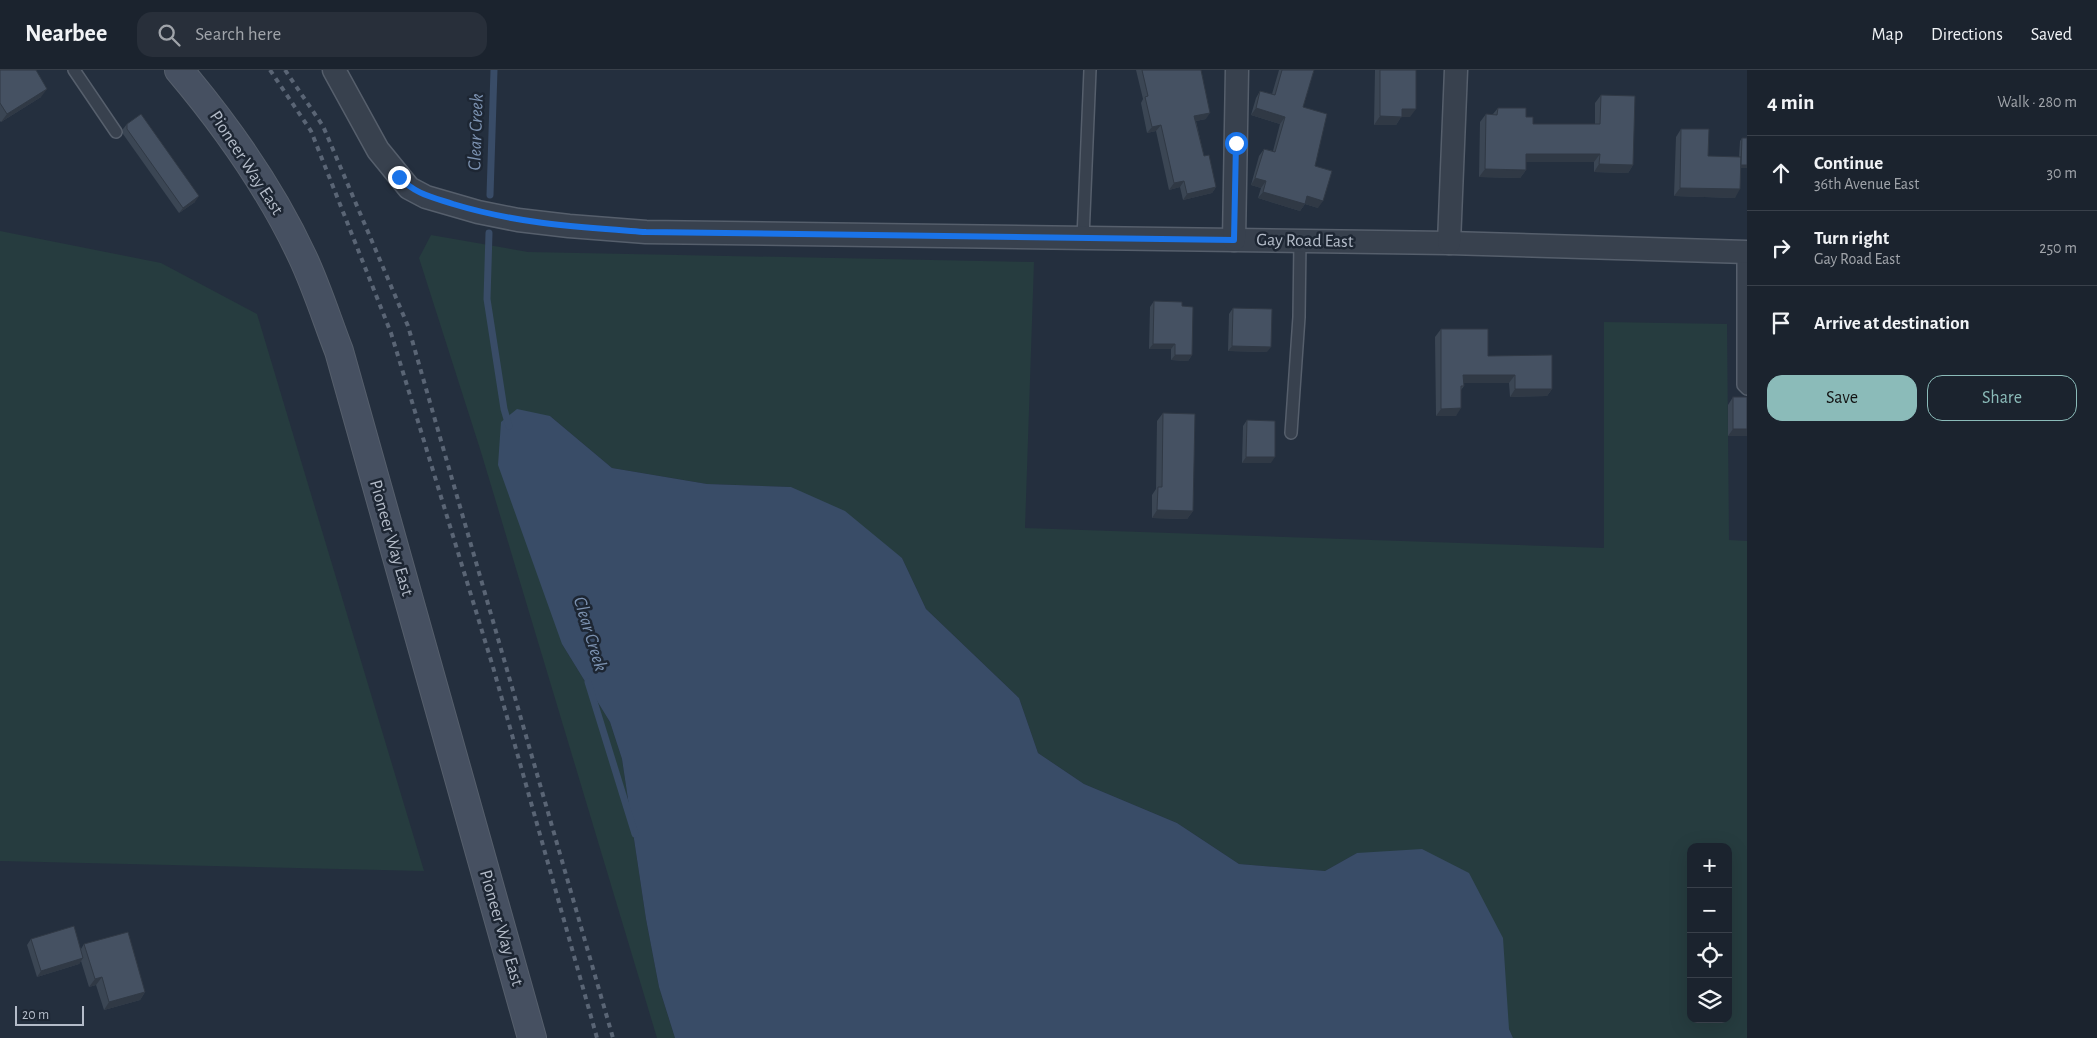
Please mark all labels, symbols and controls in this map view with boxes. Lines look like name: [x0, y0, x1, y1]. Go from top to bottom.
search box: [137, 12, 487, 57]
icon: search: [155, 21, 183, 49]
text: Nearbee: [25, 22, 107, 46]
text: Search here: [195, 25, 281, 44]
text: Map: [1872, 26, 1903, 44]
text: Directions: [1931, 26, 2003, 44]
text: Saved: [2031, 26, 2072, 44]
text: 4 min: [1767, 92, 1814, 113]
water label: Clear Creek: [465, 93, 487, 171]
text: Walk · 280 m: [1997, 94, 2077, 110]
street label: Pioneer Way East: [206, 108, 286, 218]
route start: [1225, 132, 1248, 155]
text: Continue: [1814, 154, 1883, 173]
icon: ahead: [1767, 159, 1795, 187]
text: 30 m: [2047, 165, 2077, 181]
route end: [388, 166, 411, 189]
text: 36th Avenue East: [1814, 176, 1919, 192]
text: Turn right: [1814, 229, 1889, 248]
street label: Gay Road East: [1256, 231, 1354, 251]
icon: right: [1767, 234, 1795, 262]
text: 250 m: [2039, 240, 2077, 256]
text: Gay Road East: [1814, 251, 1900, 267]
icon: arrive: [1767, 309, 1795, 337]
text: Arrive at destination: [1814, 314, 1970, 333]
button: Save: [1767, 375, 1917, 421]
button: Share: [1927, 375, 2077, 421]
street label: Pioneer Way East: [366, 478, 416, 598]
water label: Clear Creek: [570, 594, 610, 674]
map controls: [1687, 843, 1732, 1023]
button: +: [1687, 843, 1732, 888]
street label: Pioneer Way East: [476, 868, 526, 988]
button: −: [1687, 888, 1732, 933]
button: locate: [1687, 933, 1732, 978]
button: layers: [1687, 978, 1732, 1023]
scale bar: [15, 1003, 84, 1026]
text: 20 m: [22, 1008, 49, 1022]

